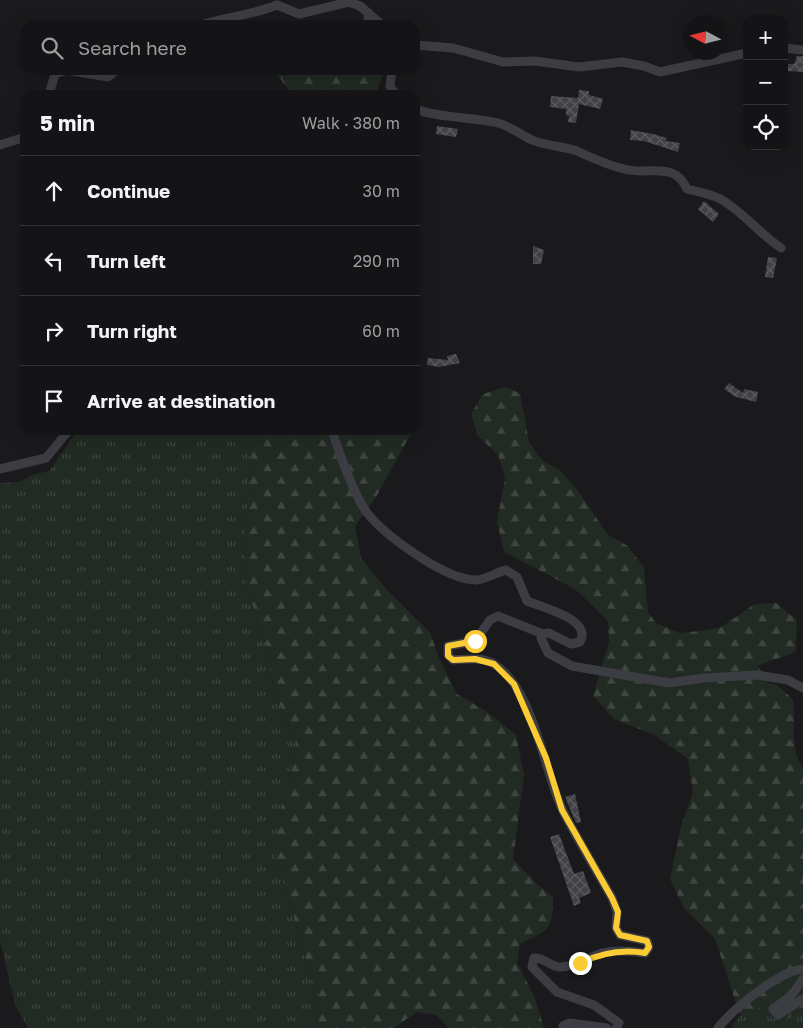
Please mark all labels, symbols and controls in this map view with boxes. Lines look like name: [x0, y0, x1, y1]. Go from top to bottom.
north arrow: [683, 15, 728, 60]
map controls: [743, 15, 788, 150]
button: +: [743, 15, 788, 60]
search box: [20, 20, 420, 75]
icon: search: [38, 34, 66, 62]
text: Search here: [78, 36, 187, 59]
button: −: [743, 60, 788, 105]
button: locate: [743, 105, 788, 150]
text: 5 min: [40, 110, 95, 136]
text: Walk · 380 m: [302, 113, 400, 133]
icon: ahead: [40, 177, 68, 205]
text: Continue: [87, 179, 170, 202]
text: 30 m: [363, 181, 400, 201]
icon: left: [40, 247, 68, 275]
text: Turn left: [87, 249, 166, 272]
text: 290 m: [353, 251, 400, 271]
icon: right: [40, 317, 68, 345]
text: Turn right: [87, 319, 177, 342]
text: 60 m: [362, 321, 400, 341]
icon: arrive: [40, 387, 68, 415]
text: Arrive at destination: [87, 389, 275, 412]
route start: [464, 630, 487, 653]
route end: [569, 952, 592, 975]

